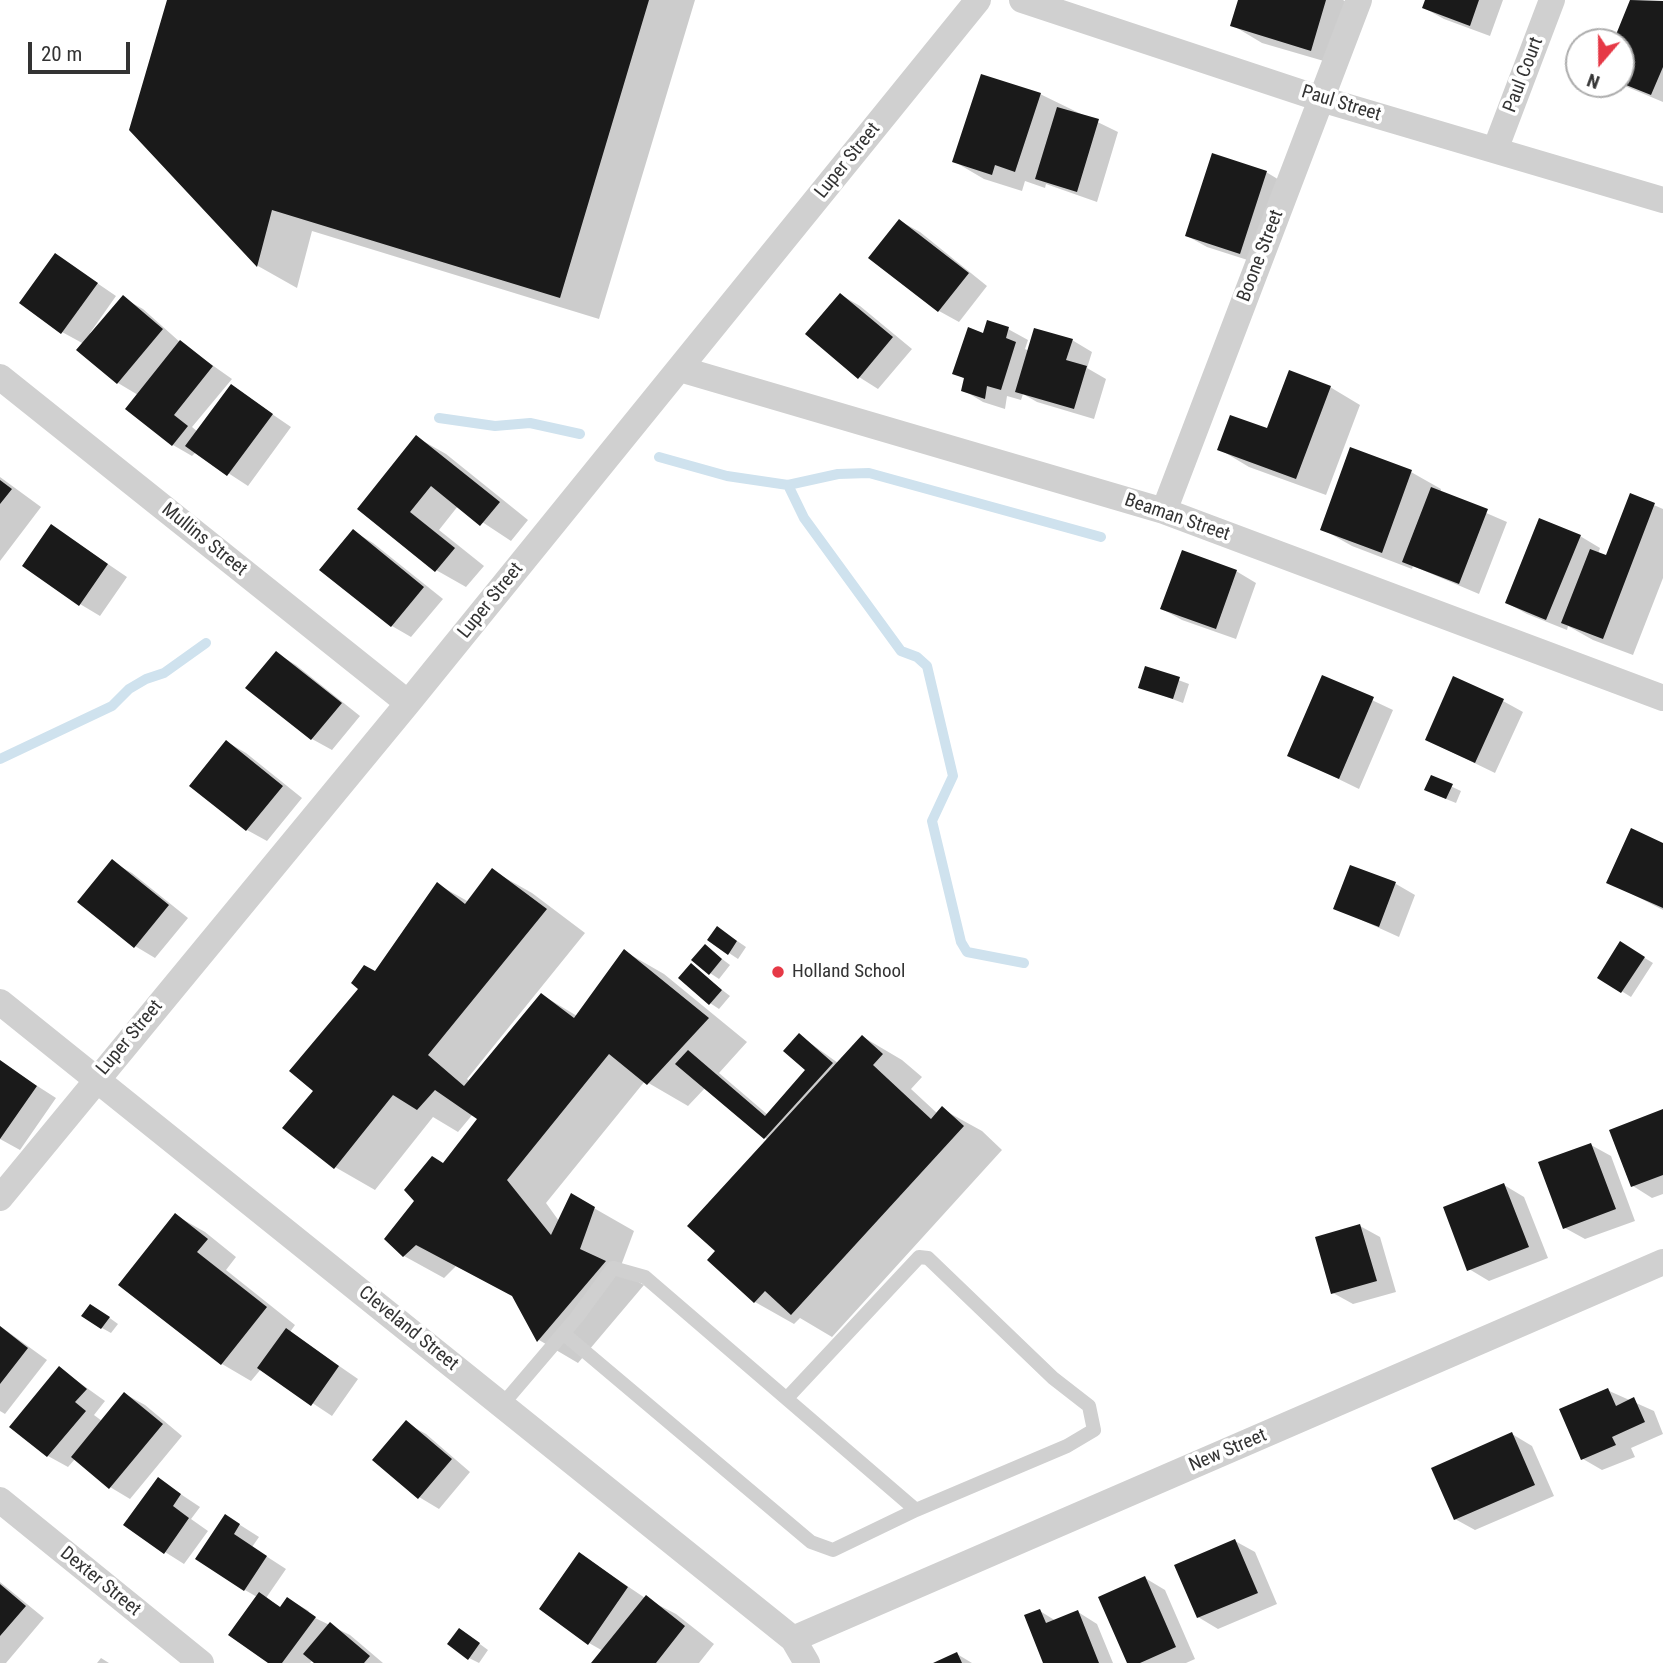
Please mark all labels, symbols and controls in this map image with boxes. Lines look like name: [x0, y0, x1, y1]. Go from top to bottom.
scale bar: [32, 28, 133, 72]
north arrow: [1565, 28, 1635, 98]
street label: Paul Court: [1499, 34, 1549, 116]
text: 20 m: [41, 42, 82, 66]
text: N: [1584, 69, 1603, 94]
street label: Paul Street: [1298, 81, 1384, 127]
street label: Luper Street: [811, 119, 885, 203]
street label: Boone Street: [1233, 207, 1289, 305]
street label: Beaman Street: [1121, 489, 1233, 547]
street label: Mullins Street: [157, 499, 251, 581]
street label: Luper Street: [454, 559, 528, 643]
place label: Holland School: [792, 961, 905, 983]
marker: Holland School: [770, 964, 786, 980]
street label: Luper Street: [92, 996, 168, 1080]
street label: Cleveland Street: [353, 1282, 463, 1376]
street label: New Street: [1186, 1425, 1270, 1477]
street label: Dexter Street: [55, 1543, 145, 1621]

